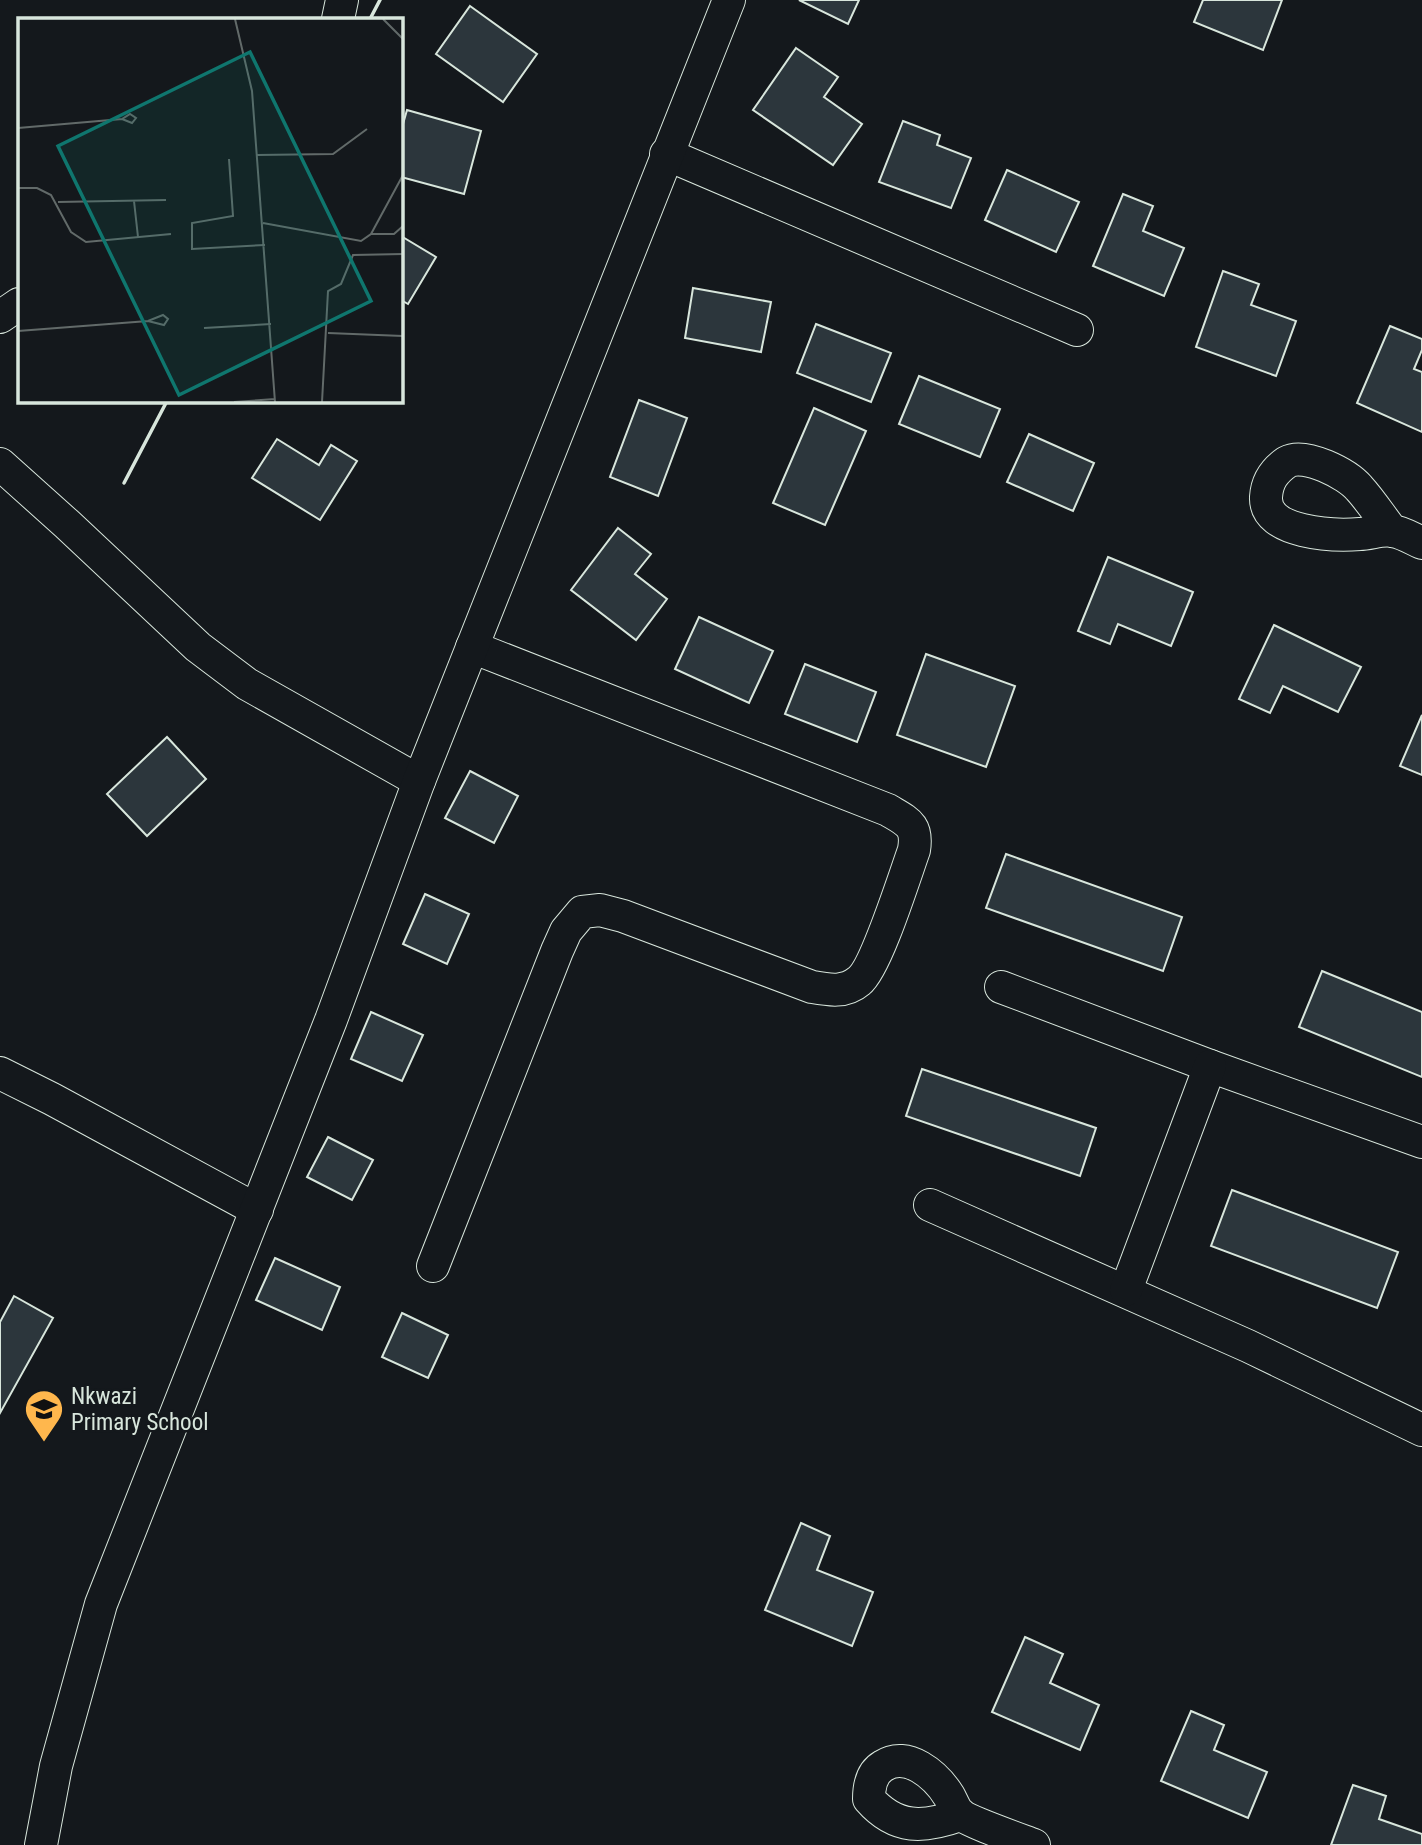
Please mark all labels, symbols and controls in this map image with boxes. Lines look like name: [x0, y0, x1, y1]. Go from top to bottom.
inset map: [18, 18, 402, 402]
place label: Nkwazi Primary School: [71, 1383, 208, 1436]
school or university icon: Nkwazi Primary School: [23, 1388, 65, 1443]

